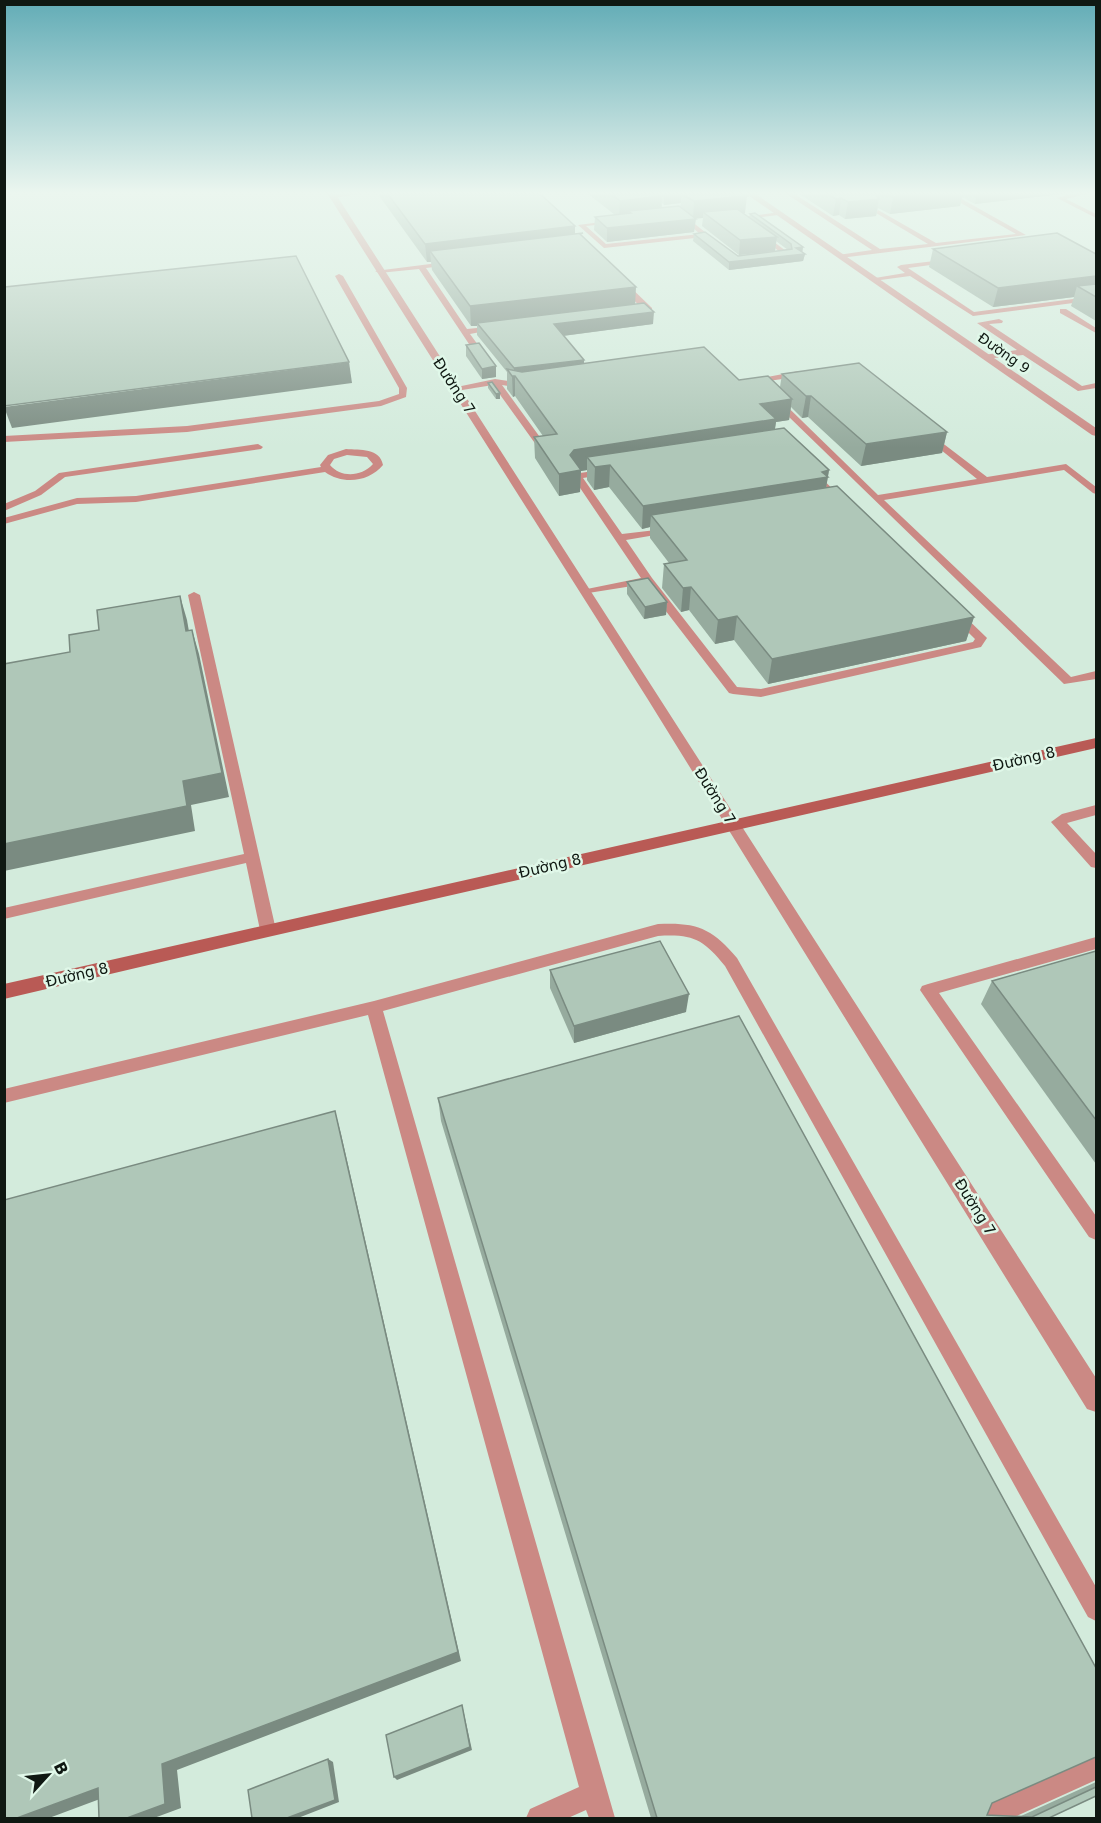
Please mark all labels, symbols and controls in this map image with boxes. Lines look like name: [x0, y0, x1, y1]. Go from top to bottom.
street label: Đường 9: [975, 329, 1033, 377]
street label: Đường 7: [429, 354, 479, 418]
street label: Đường 8: [991, 743, 1057, 775]
street label: Đường 7: [691, 764, 739, 828]
street label: Đường 8: [517, 850, 583, 882]
street label: Đường 8: [44, 959, 110, 991]
street label: Đường 7: [951, 1175, 999, 1239]
north arrow: [18, 1745, 78, 1805]
text: B: [50, 1759, 72, 1778]

